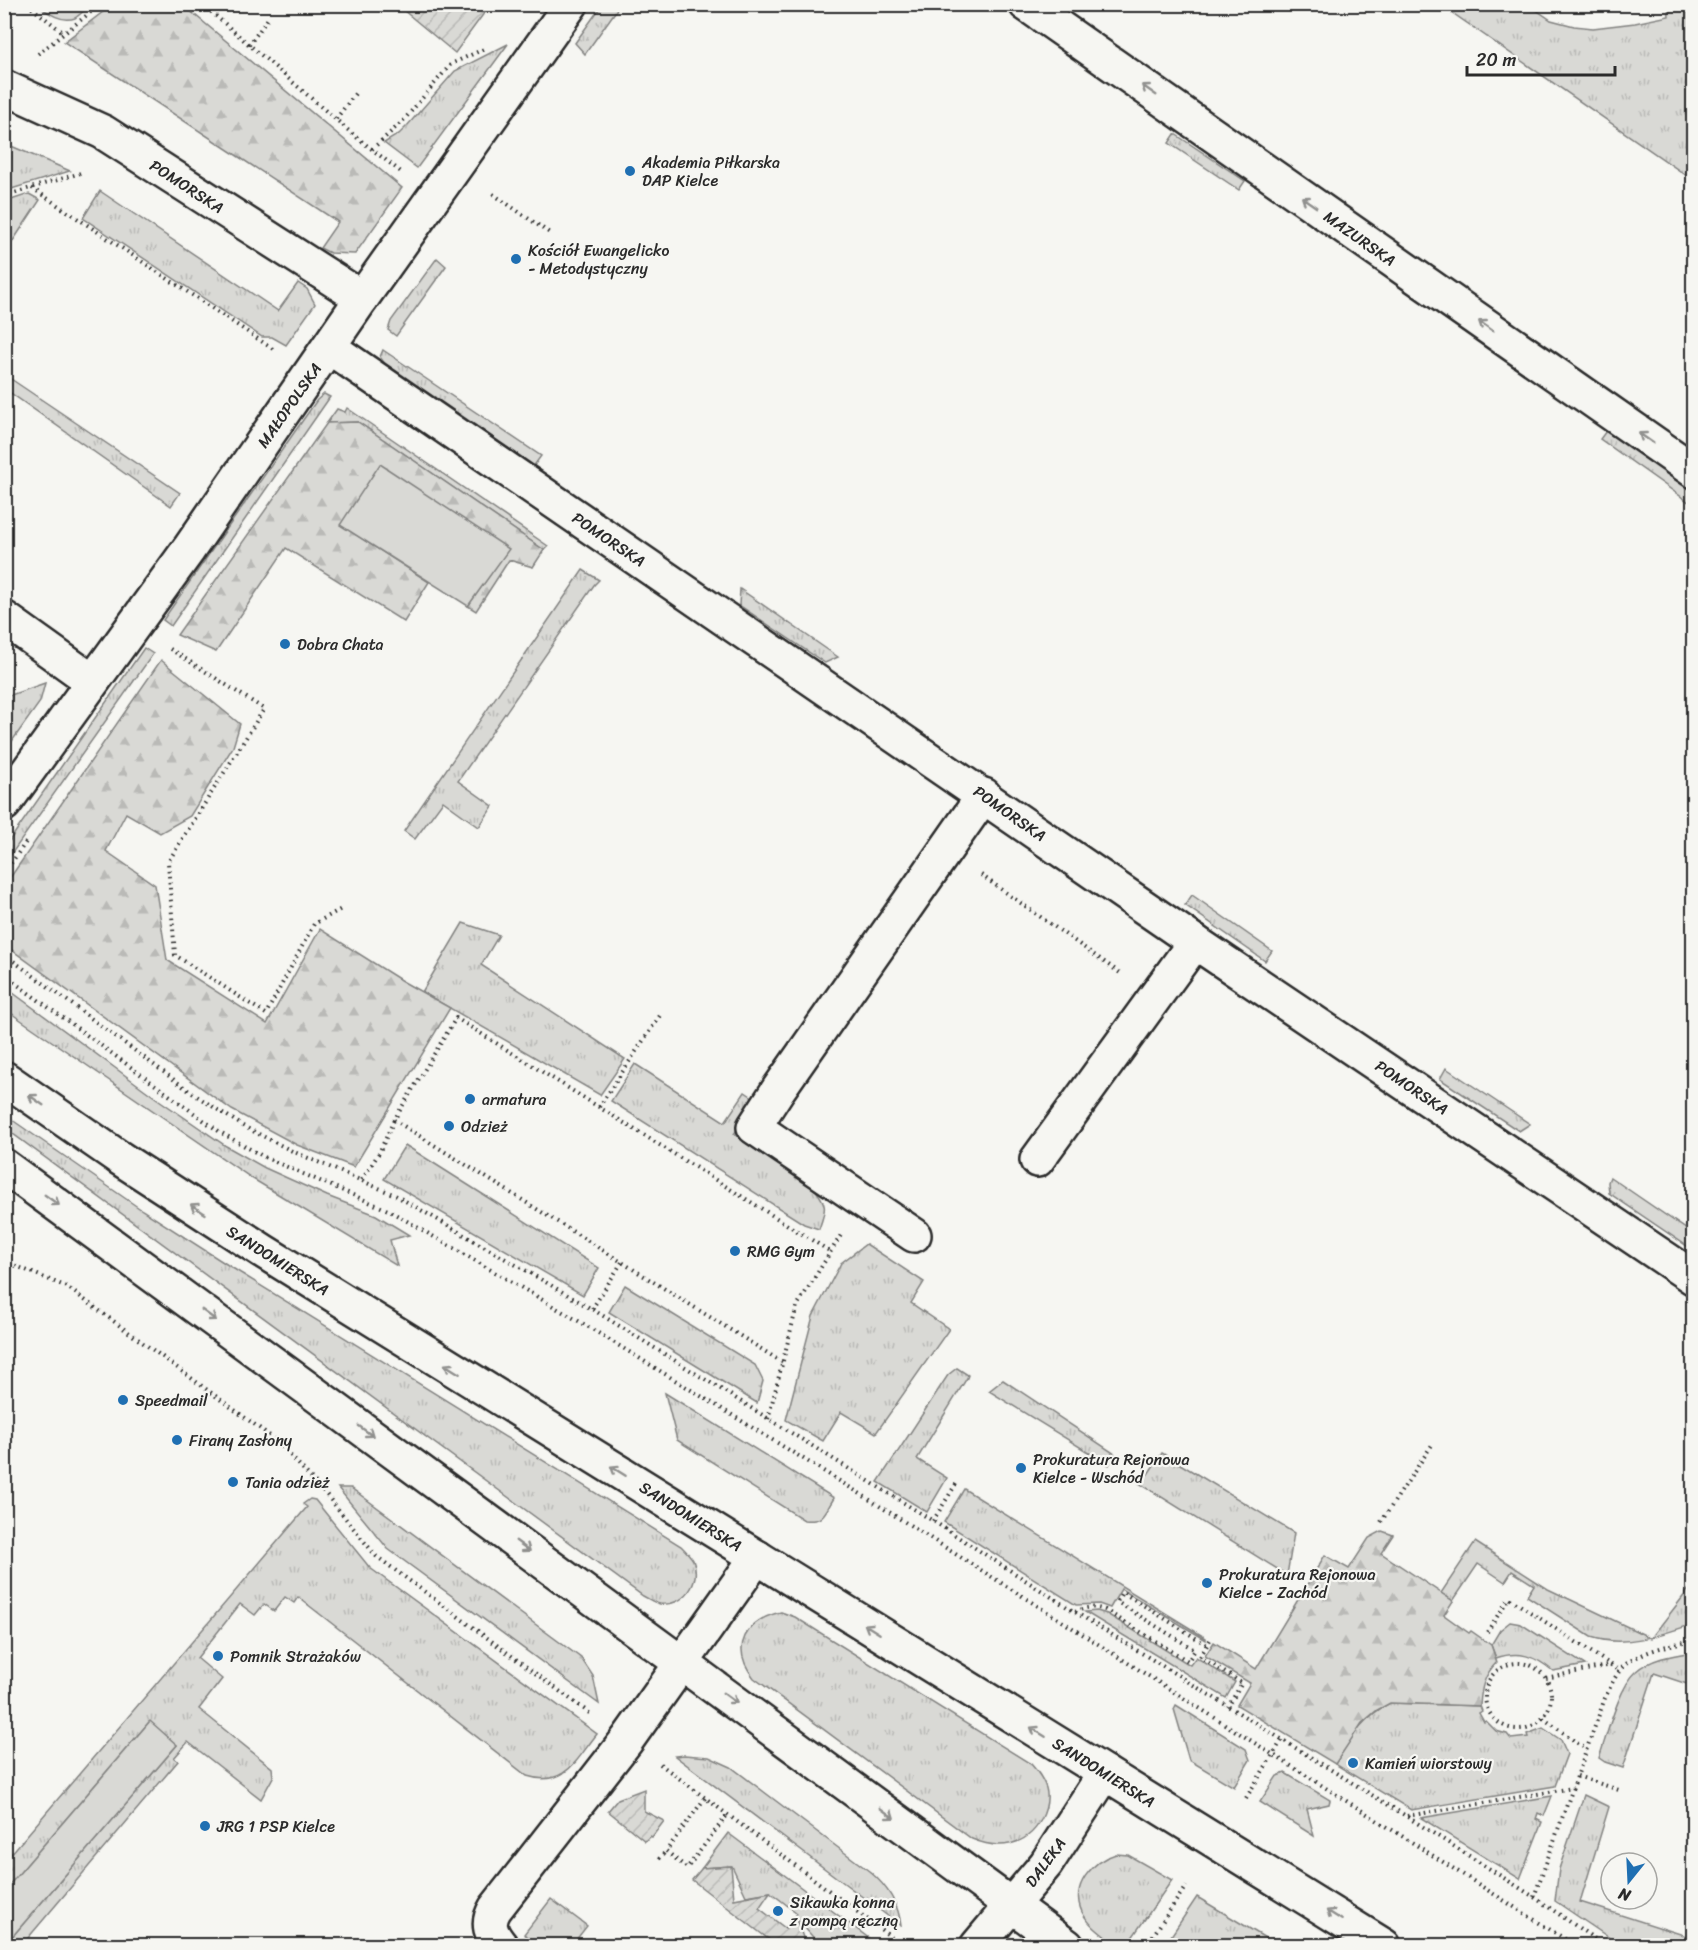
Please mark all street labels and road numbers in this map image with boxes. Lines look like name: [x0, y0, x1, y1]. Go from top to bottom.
street label: POMORSKA: [144, 151, 230, 221]
street label: MAZURSKA: [1317, 203, 1402, 274]
street label: MAŁOPOLSKA: [249, 357, 330, 454]
street label: POMORSKA: [566, 504, 652, 575]
street label: POMORSKA: [967, 777, 1052, 849]
street label: POMORSKA: [1369, 1052, 1455, 1123]
street label: SANDOMIERSKA: [220, 1217, 335, 1304]
street label: SANDOMIERSKA: [633, 1473, 748, 1560]
street label: SANDOMIERSKA: [1046, 1729, 1161, 1816]
street label: DALEKA: [1017, 1831, 1074, 1894]

